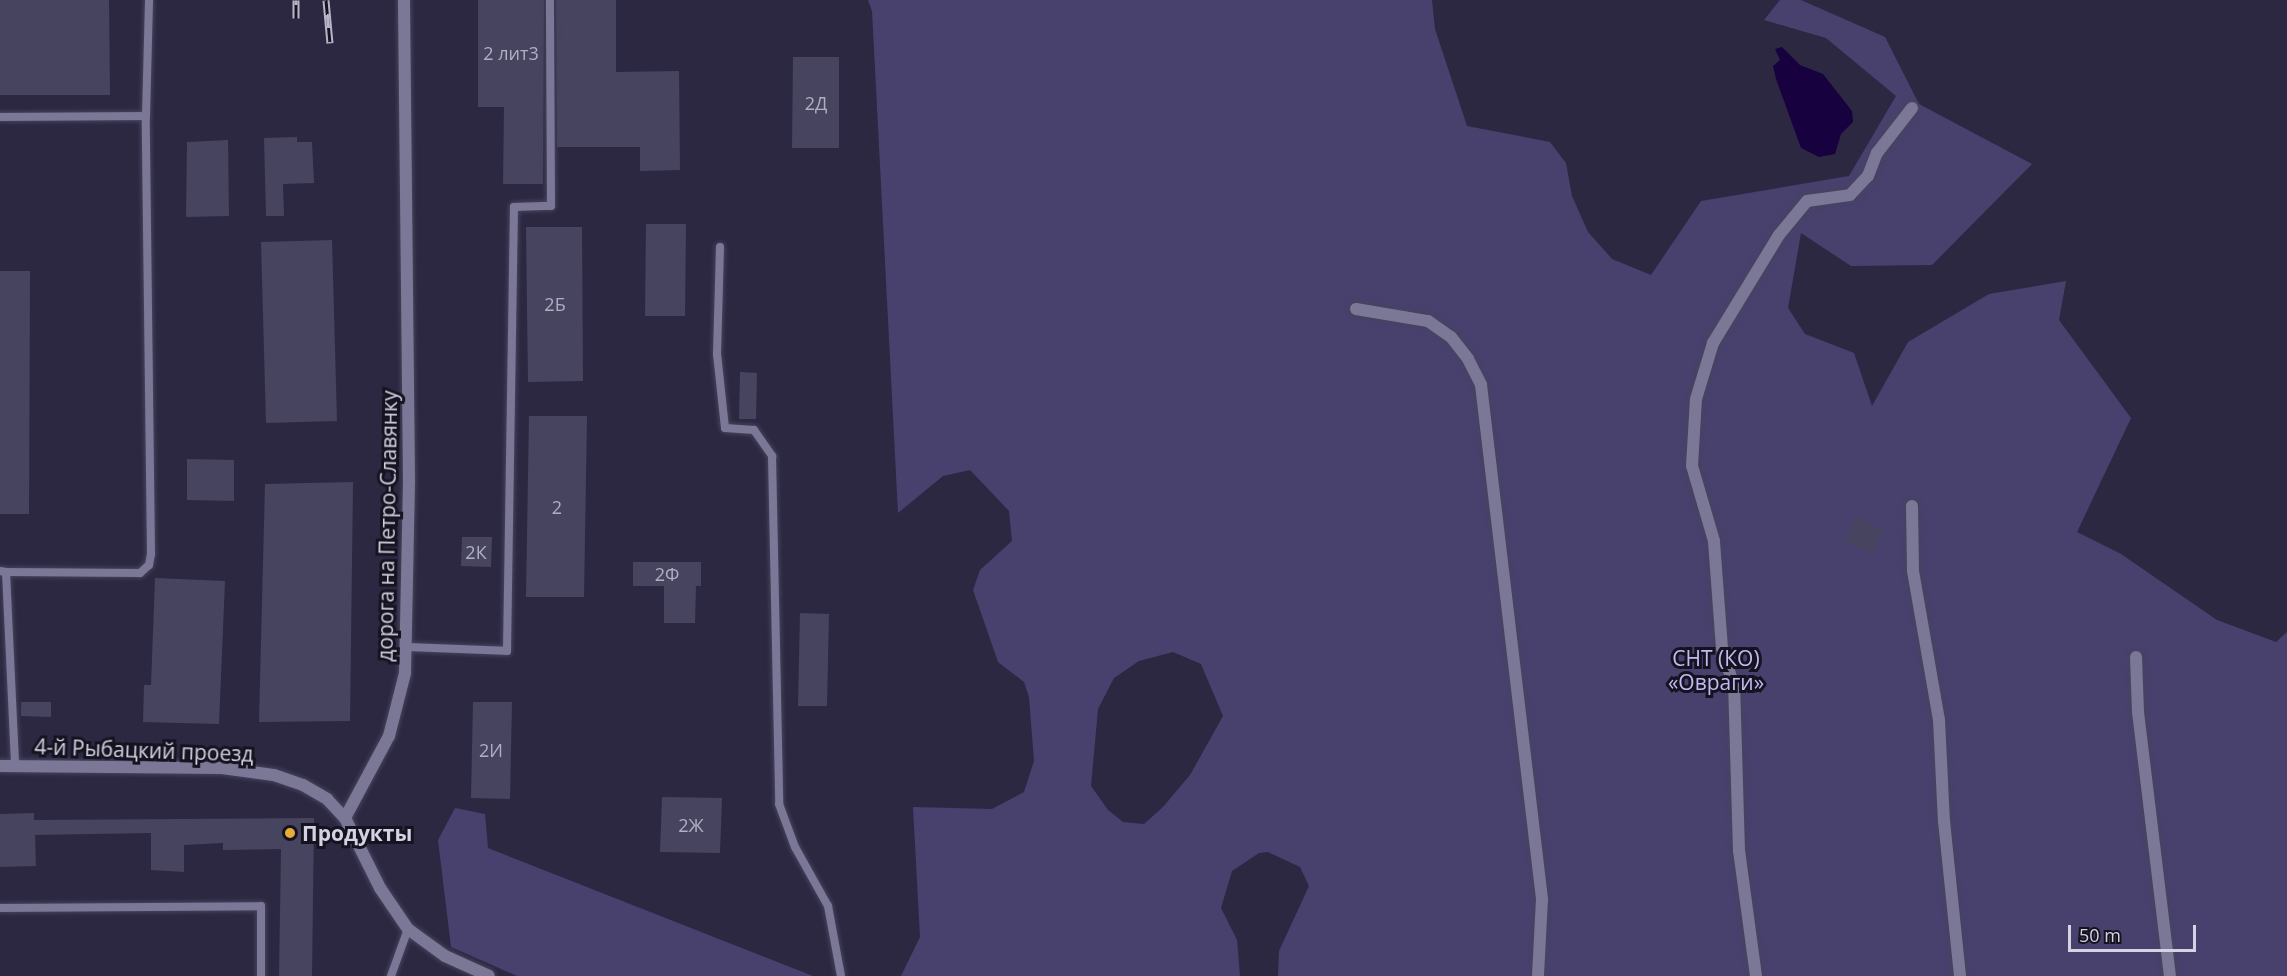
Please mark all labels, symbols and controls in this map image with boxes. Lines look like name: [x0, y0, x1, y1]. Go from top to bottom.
house number: 2 лит3: [483, 42, 539, 64]
house number: 2Д: [805, 92, 827, 114]
house number: 2Б: [544, 293, 566, 315]
street label: дорога на Петро-Славянку: [372, 390, 402, 662]
house number: 2: [552, 496, 562, 518]
house number: 2К: [465, 541, 487, 563]
house number: 2Ф: [655, 563, 679, 585]
park label: СНТ (КО) «Овраги»: [1668, 645, 1764, 695]
street label: 4-й Рыбацкий проезд: [34, 734, 254, 766]
house number: 2И: [479, 739, 503, 761]
house number: 2Ж: [678, 814, 704, 836]
place label: Продукты: [302, 820, 412, 846]
marker: Продукты: [283, 826, 297, 840]
scale bar: [2071, 913, 2198, 951]
text: 50 m: [2079, 923, 2121, 947]

